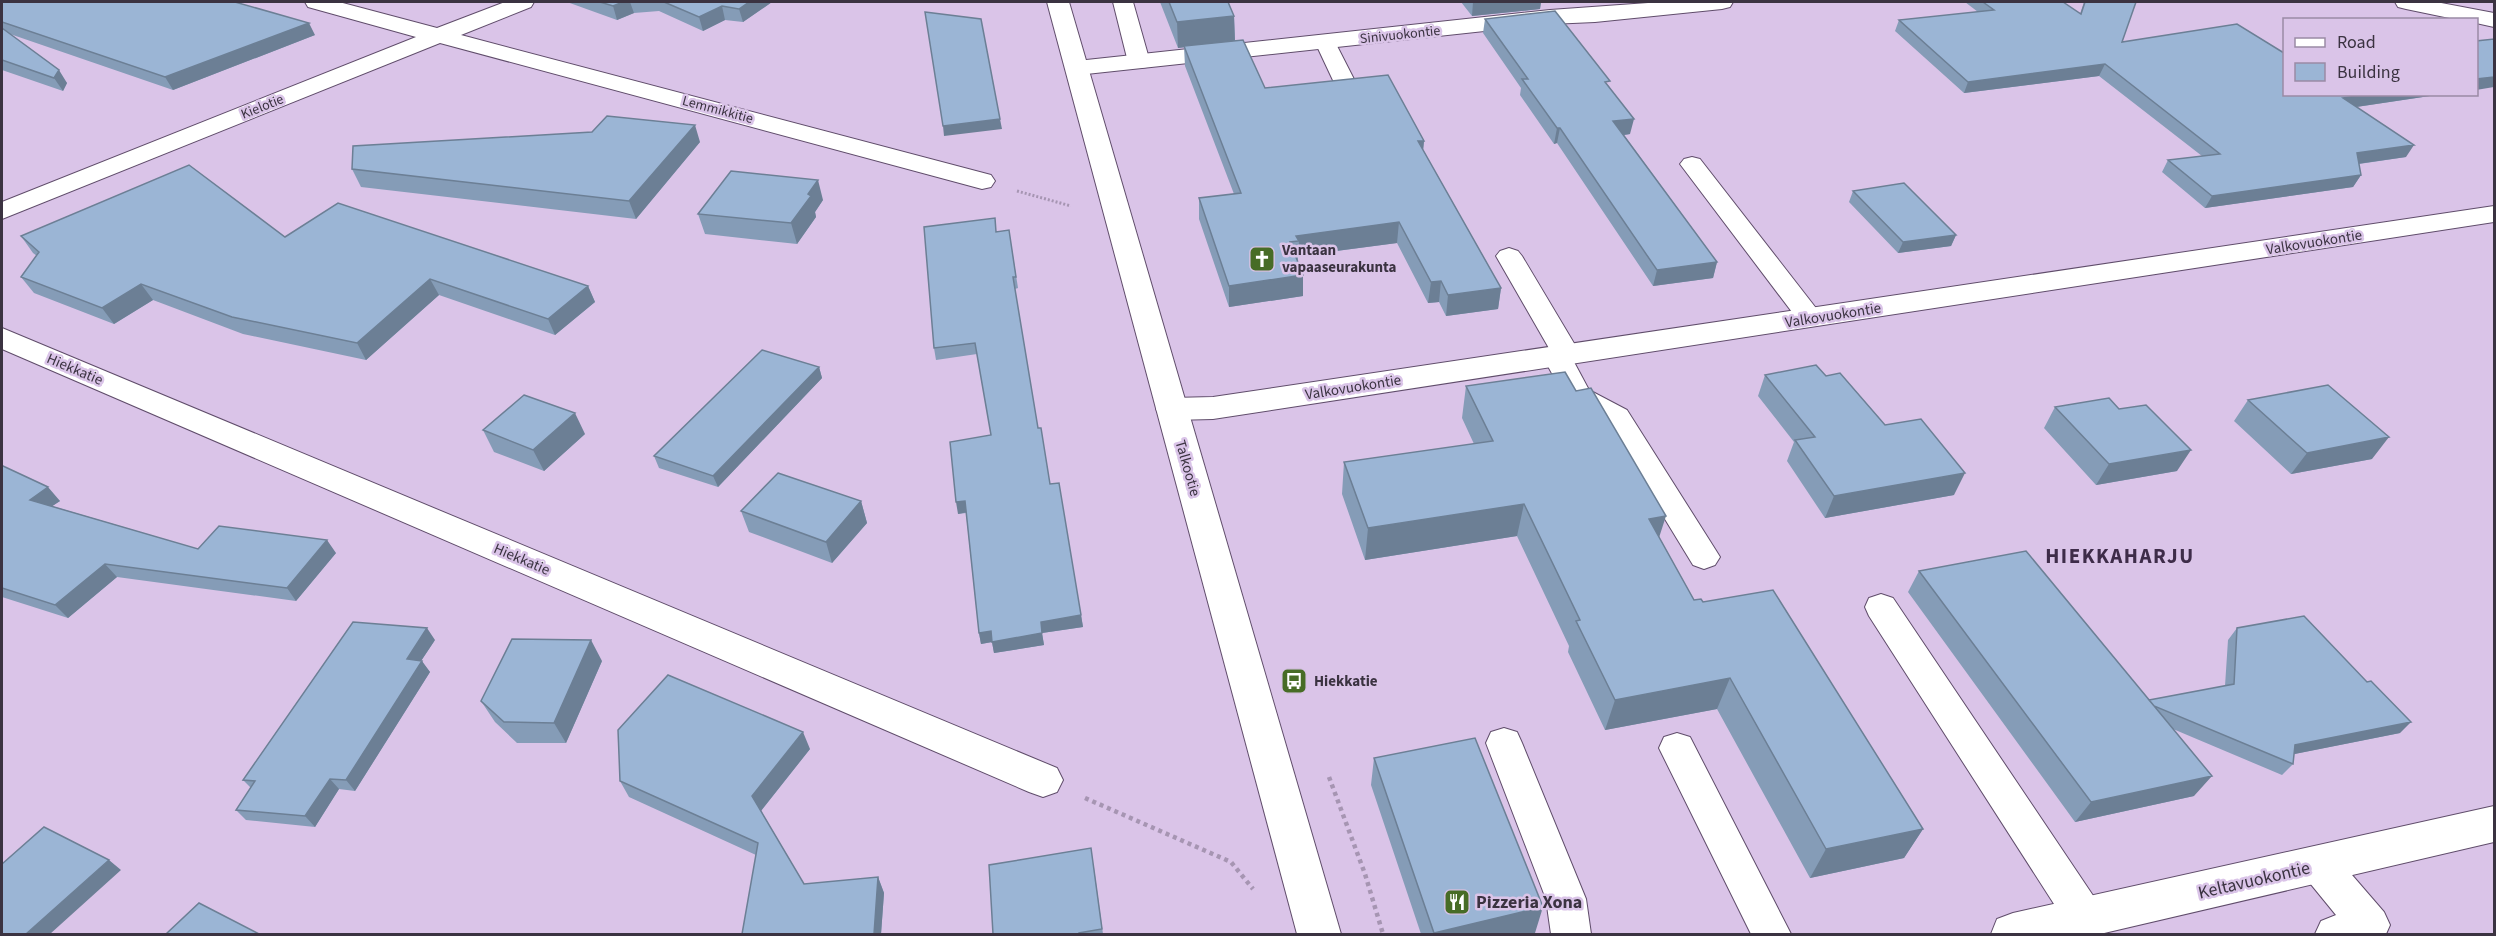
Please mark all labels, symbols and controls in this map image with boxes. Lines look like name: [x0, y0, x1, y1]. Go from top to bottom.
legend: [2283, 18, 2478, 96]
street label: Sinivuokontie: [1359, 21, 1441, 49]
text: Road: [2337, 30, 2376, 55]
text: Building: [2337, 60, 2400, 85]
street label: Kielotie: [238, 89, 287, 125]
street label: Lemmikkitie: [680, 91, 755, 129]
street label: Valkovuokontie: [2265, 225, 2364, 260]
place label: Vantaan vapaaseurakunta: [1281, 240, 1397, 278]
church icon: Vantaan vapaaseurakunta: [1247, 244, 1277, 274]
street label: Valkovuokontie: [1784, 298, 1883, 333]
street label: Hiekkatie: [43, 348, 106, 391]
street label: Valkovuokontie: [1304, 370, 1403, 405]
street label: Talkootie: [1169, 438, 1206, 499]
street label: Hiekkatie: [490, 538, 553, 581]
district label: HIEKKAHARJU: [2045, 541, 2195, 571]
bus stop icon: Hiekkatie: [1279, 666, 1309, 696]
place label: Hiekkatie: [1314, 671, 1378, 692]
street label: Keltavuokontie: [2196, 855, 2313, 906]
restaurant icon: Pizzeria Xona: [1442, 887, 1472, 917]
place label: Pizzeria Xona: [1476, 890, 1582, 915]

